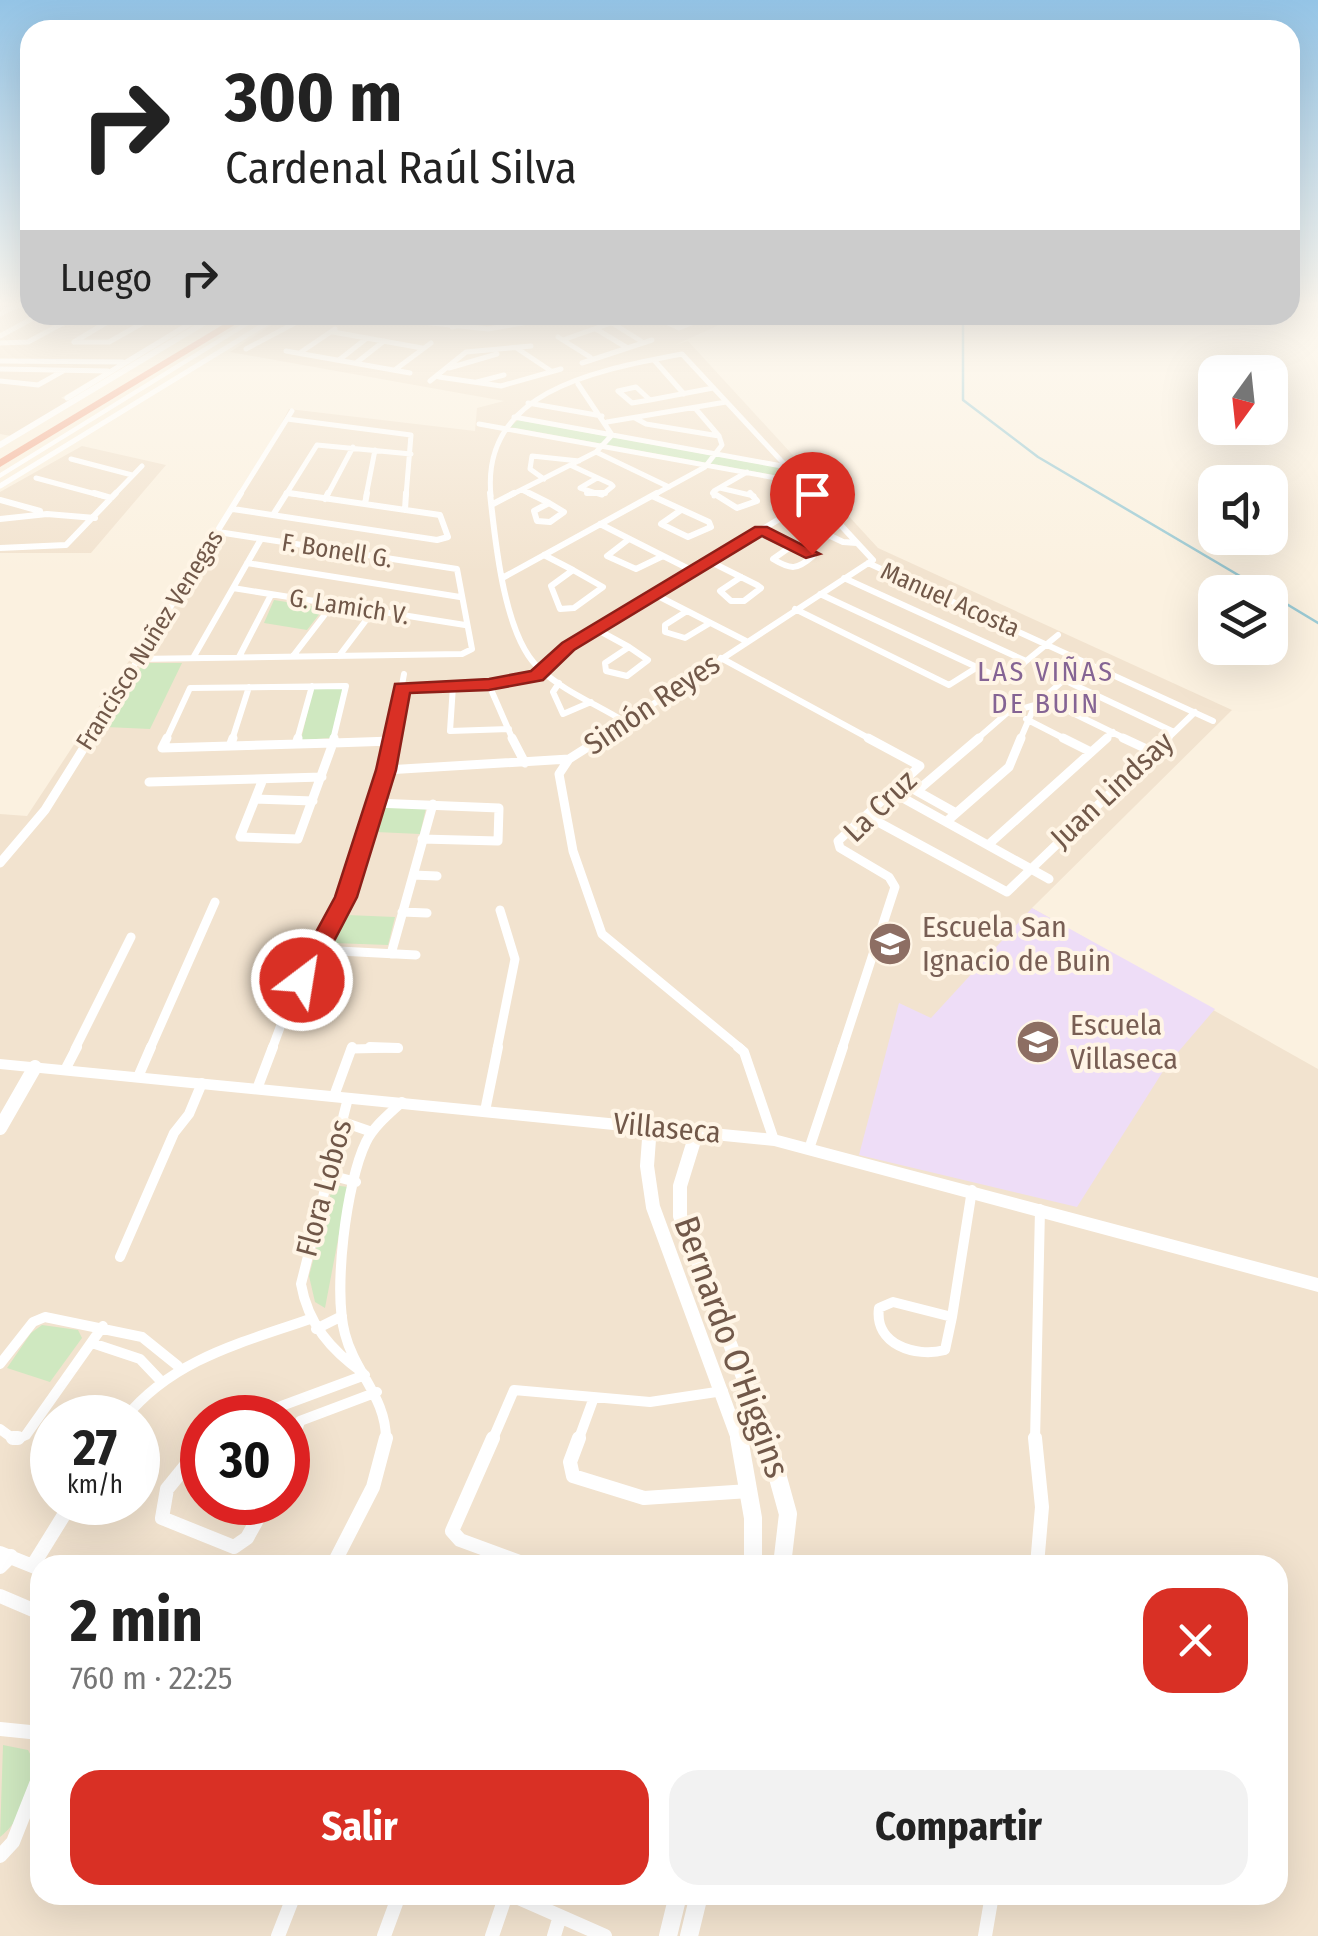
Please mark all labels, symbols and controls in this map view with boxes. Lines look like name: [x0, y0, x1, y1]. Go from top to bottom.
text: 300 m: [225, 56, 403, 140]
icon: right: [60, 60, 190, 190]
text: Cardenal Raúl Silva: [225, 141, 577, 195]
icon: right: [172, 250, 227, 305]
text: Luego: [60, 255, 152, 301]
north arrow: [1198, 355, 1288, 445]
map controls: [1198, 355, 1288, 665]
pin: [770, 452, 855, 555]
button: sound: [1198, 465, 1288, 555]
icon: arrive: [785, 467, 840, 522]
street label: Francisco Nuñez Venegas: [70, 524, 230, 756]
street label: F. Bonell G.: [280, 527, 394, 575]
street label: Manuel Acosta: [876, 556, 1024, 644]
button: layers: [1198, 575, 1288, 665]
street label: G. Lamich V.: [287, 583, 411, 631]
street label: Simón Reyes: [577, 646, 727, 762]
district label: LAS VIÑAS DE BUIN: [977, 655, 1115, 720]
street label: Juan Lindsay: [1043, 724, 1181, 856]
street label: La Cruz: [836, 763, 924, 849]
place label: Escuela San Ignacio de Buin: [922, 909, 1111, 979]
school or university icon: Escuela San Ignacio de Buin: [867, 921, 913, 967]
position arrow: [250, 928, 354, 1032]
place label: Escuela Villaseca: [1070, 1007, 1178, 1077]
school or university icon: Escuela Villaseca: [1015, 1019, 1061, 1065]
street label: Villaseca: [612, 1105, 722, 1151]
street label: Flora Lobos: [288, 1115, 360, 1261]
street label: Bernardo O'Higgins: [665, 1211, 799, 1483]
speed limit sign: 30: [180, 1395, 310, 1525]
text: 27: [73, 1418, 117, 1478]
text: km/h: [67, 1470, 123, 1500]
text: 2 min: [70, 1585, 203, 1657]
button: close: [1143, 1588, 1248, 1693]
text: 760 m · 22:25: [70, 1659, 233, 1697]
button: Salir: [70, 1770, 649, 1885]
button: Compartir: [669, 1770, 1248, 1885]

